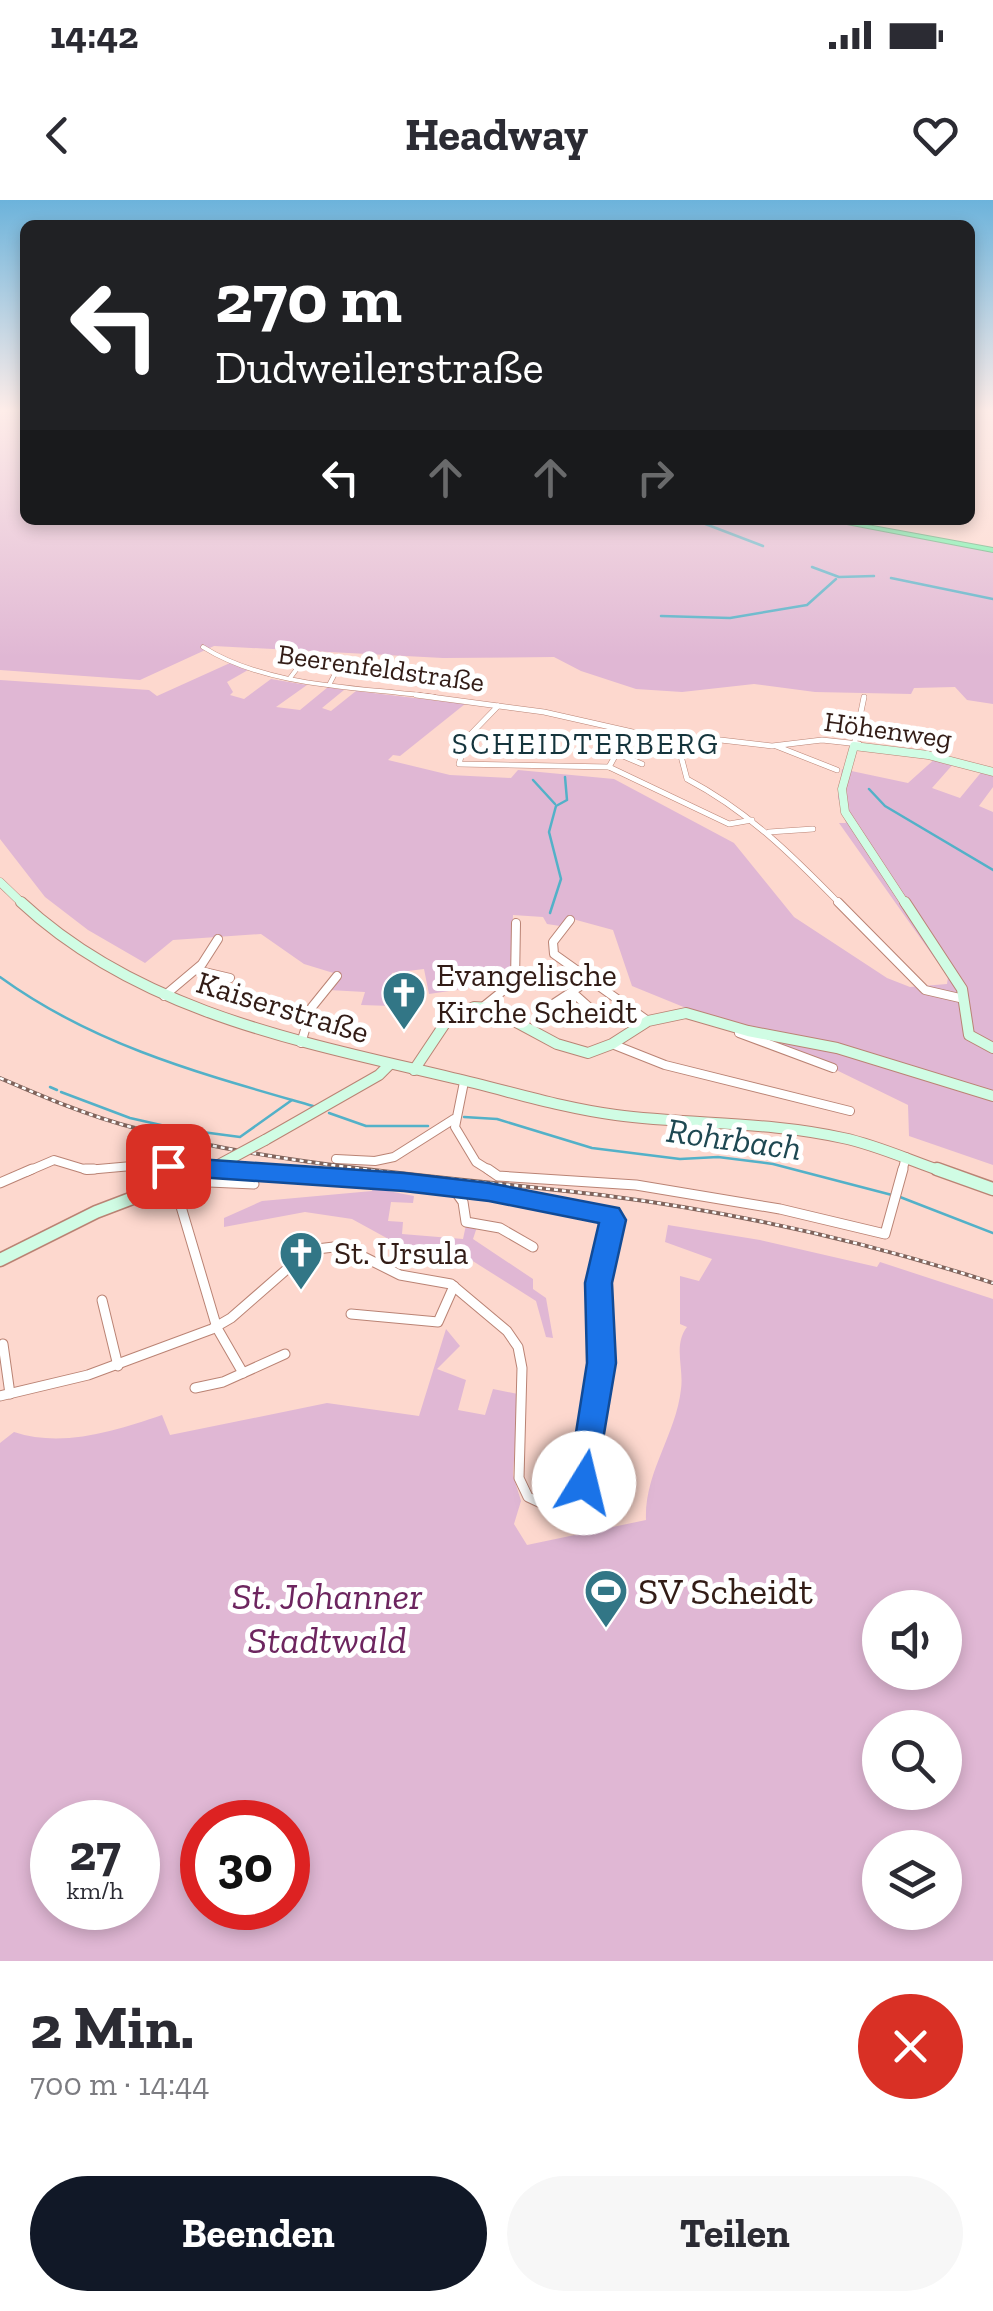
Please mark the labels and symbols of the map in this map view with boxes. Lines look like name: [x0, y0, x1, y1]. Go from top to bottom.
street label: Beerenfeldstraße: [276, 637, 486, 699]
street label: Höhenweg: [822, 705, 954, 755]
district label: SCHEIDTERBERG: [452, 726, 720, 762]
place label: Evangelische Kirche Scheidt: [436, 956, 637, 1031]
street label: Kaiserstraße: [192, 963, 374, 1051]
church icon: Evangelische Kirche Scheidt: [381, 970, 427, 1031]
water label: Rohrbach: [664, 1109, 804, 1169]
pin: [126, 1124, 211, 1209]
church icon: St. Ursula: [278, 1230, 324, 1291]
place label: St. Ursula: [334, 1234, 469, 1272]
position arrow: [532, 1431, 636, 1535]
sports icon: SV Scheidt: [583, 1568, 629, 1629]
place label: SV Scheidt: [638, 1568, 813, 1614]
park label: St. Johanner Stadtwald: [232, 1573, 423, 1663]
speed limit sign: 30: [180, 1800, 310, 1930]

